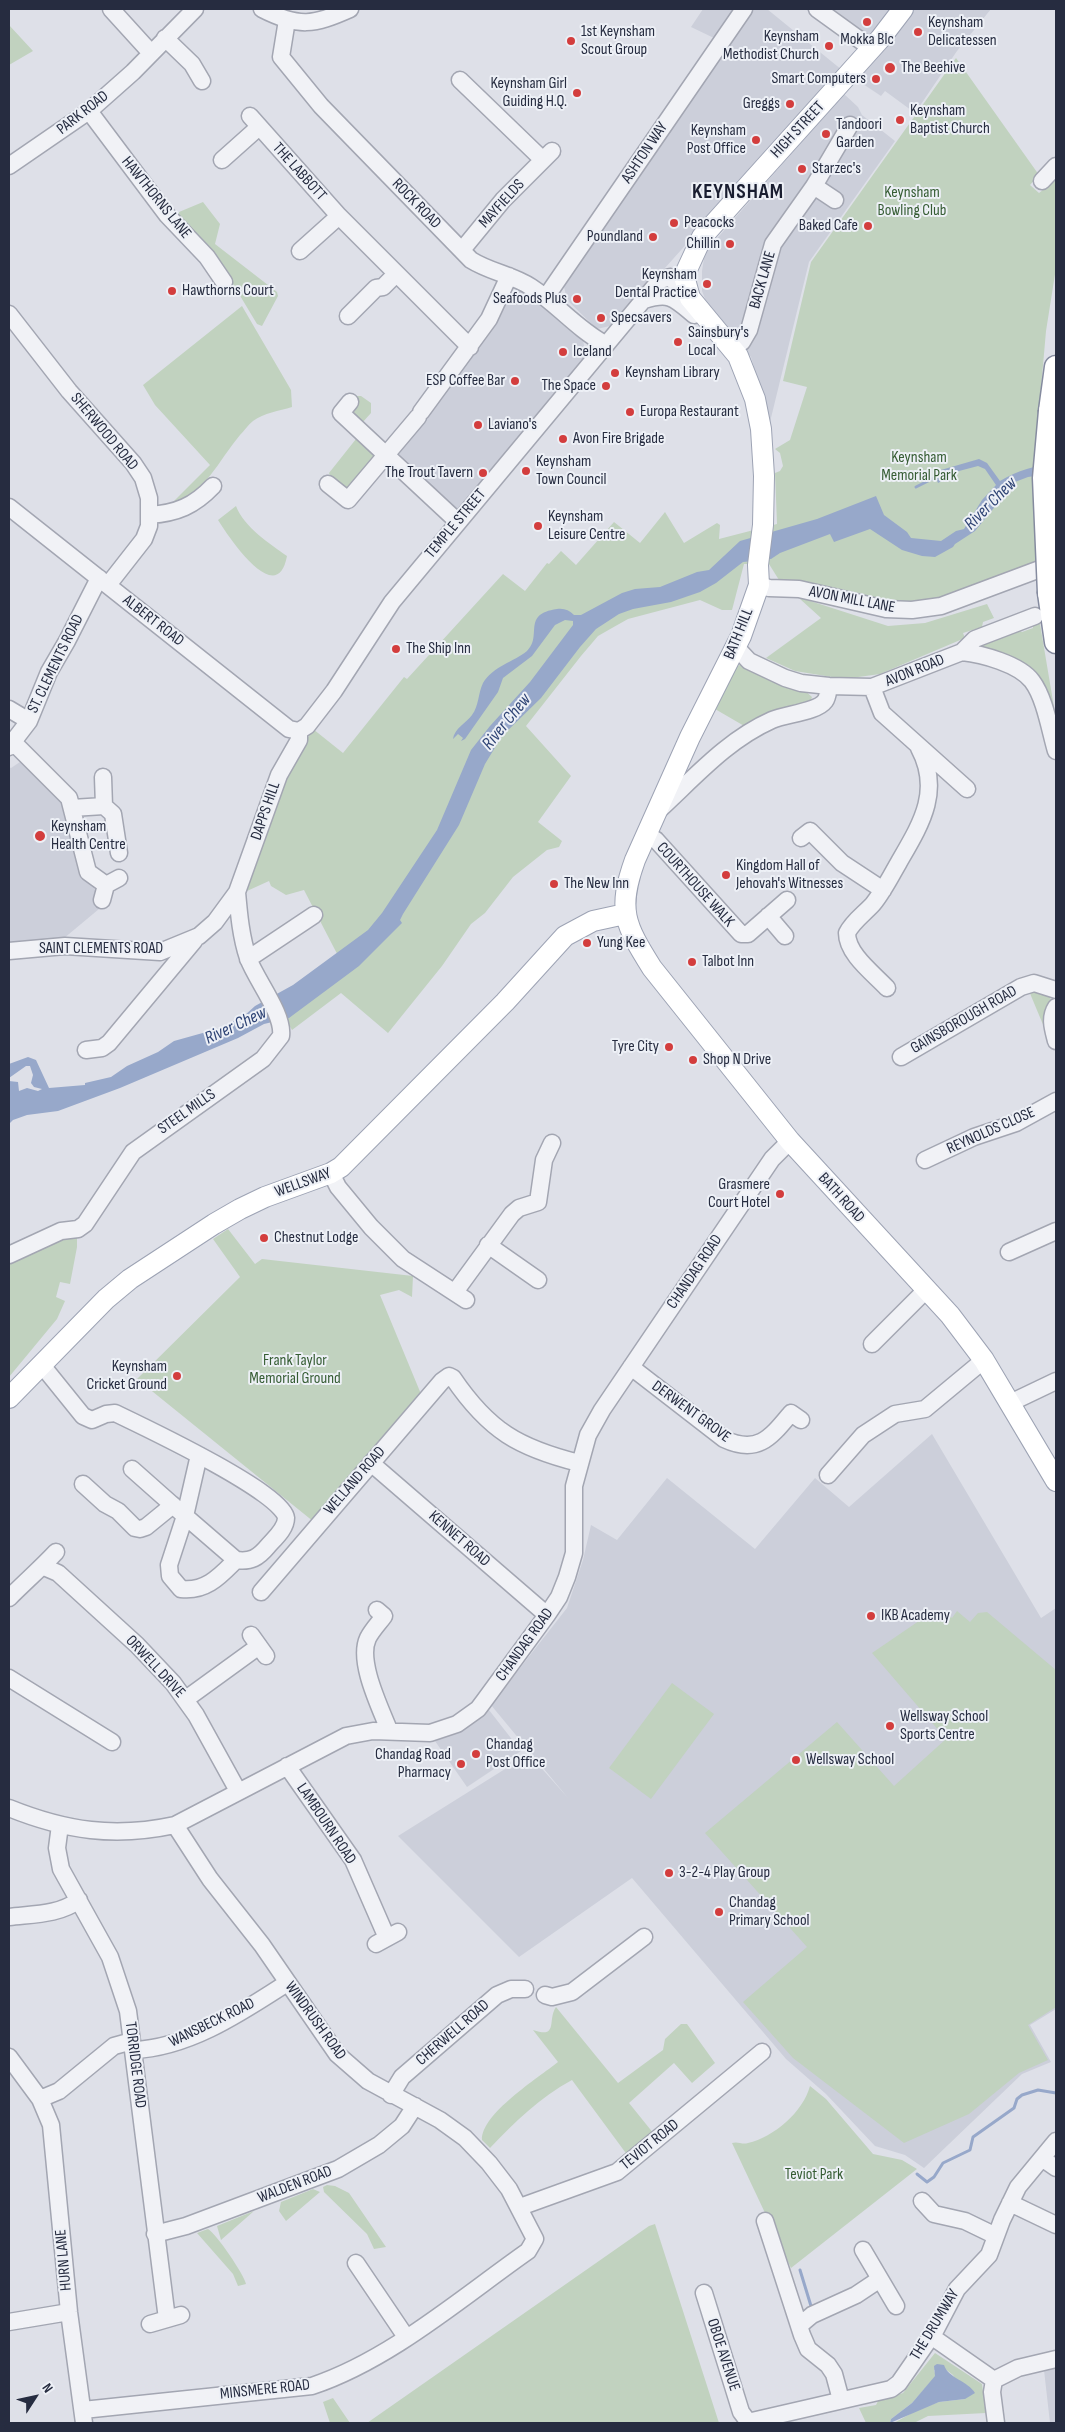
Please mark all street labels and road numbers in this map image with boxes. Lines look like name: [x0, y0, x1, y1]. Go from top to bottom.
street label: PARK ROAD: [53, 87, 113, 139]
street label: HIGH STREET: [767, 98, 829, 162]
street label: ASHTON WAY: [618, 119, 672, 187]
street label: THE LABBOTT: [268, 139, 330, 205]
street label: HAWTHORNS LANE: [117, 153, 195, 243]
street label: ROCK ROAD: [387, 175, 445, 233]
street label: MAYFIELDS: [475, 176, 529, 232]
street label: BACK LANE: [746, 249, 780, 311]
street label: SHERWOOD ROAD: [66, 389, 142, 475]
street label: TEMPLE STREET: [421, 485, 491, 563]
street label: AVON MILL LANE: [808, 582, 896, 618]
street label: ALBERT ROAD: [119, 591, 187, 651]
street label: BATH HILL: [720, 606, 758, 662]
street label: ST. CLEMENTS ROAD: [24, 611, 88, 717]
street label: AVON ROAD: [883, 651, 947, 691]
street label: DAPPS HILL: [247, 779, 285, 843]
street label: COURTHOUSE WALK: [652, 839, 738, 931]
street label: SAINT CLEMENTS ROAD: [39, 939, 163, 959]
street label: GAINSBOROUGH ROAD: [907, 982, 1021, 1058]
street label: STEEL MILLS: [154, 1085, 220, 1139]
street label: REYNOLDS CLOSE: [944, 1103, 1038, 1159]
street label: WELLSWAY: [272, 1164, 334, 1202]
street label: BATH ROAD: [814, 1169, 868, 1227]
street label: CHANDAG ROAD: [663, 1231, 727, 1313]
street label: DERWENT GROVE: [648, 1377, 734, 1447]
street label: WELLAND ROAD: [320, 1443, 390, 1519]
street label: KENNET ROAD: [424, 1507, 494, 1571]
street label: CHANDAG ROAD: [492, 1605, 558, 1685]
street label: ORWELL DRIVE: [121, 1632, 189, 1702]
street label: LAMBOURN ROAD: [292, 1780, 360, 1868]
street label: WINDRUSH ROAD: [280, 1978, 350, 2064]
street label: WANSBECK ROAD: [166, 1994, 258, 2052]
street label: CHERWELL ROAD: [412, 1996, 494, 2070]
street label: TORRIDGE ROAD: [120, 2021, 150, 2109]
street label: TEVIOT ROAD: [617, 2116, 683, 2174]
street label: WALDEN ROAD: [255, 2162, 335, 2208]
street label: HURN LANE: [52, 2228, 76, 2292]
street label: THE DRUMWAY: [906, 2286, 964, 2364]
street label: OBOE AVENUE: [702, 2316, 744, 2394]
street label: MINSMERE ROAD: [219, 2376, 311, 2404]

